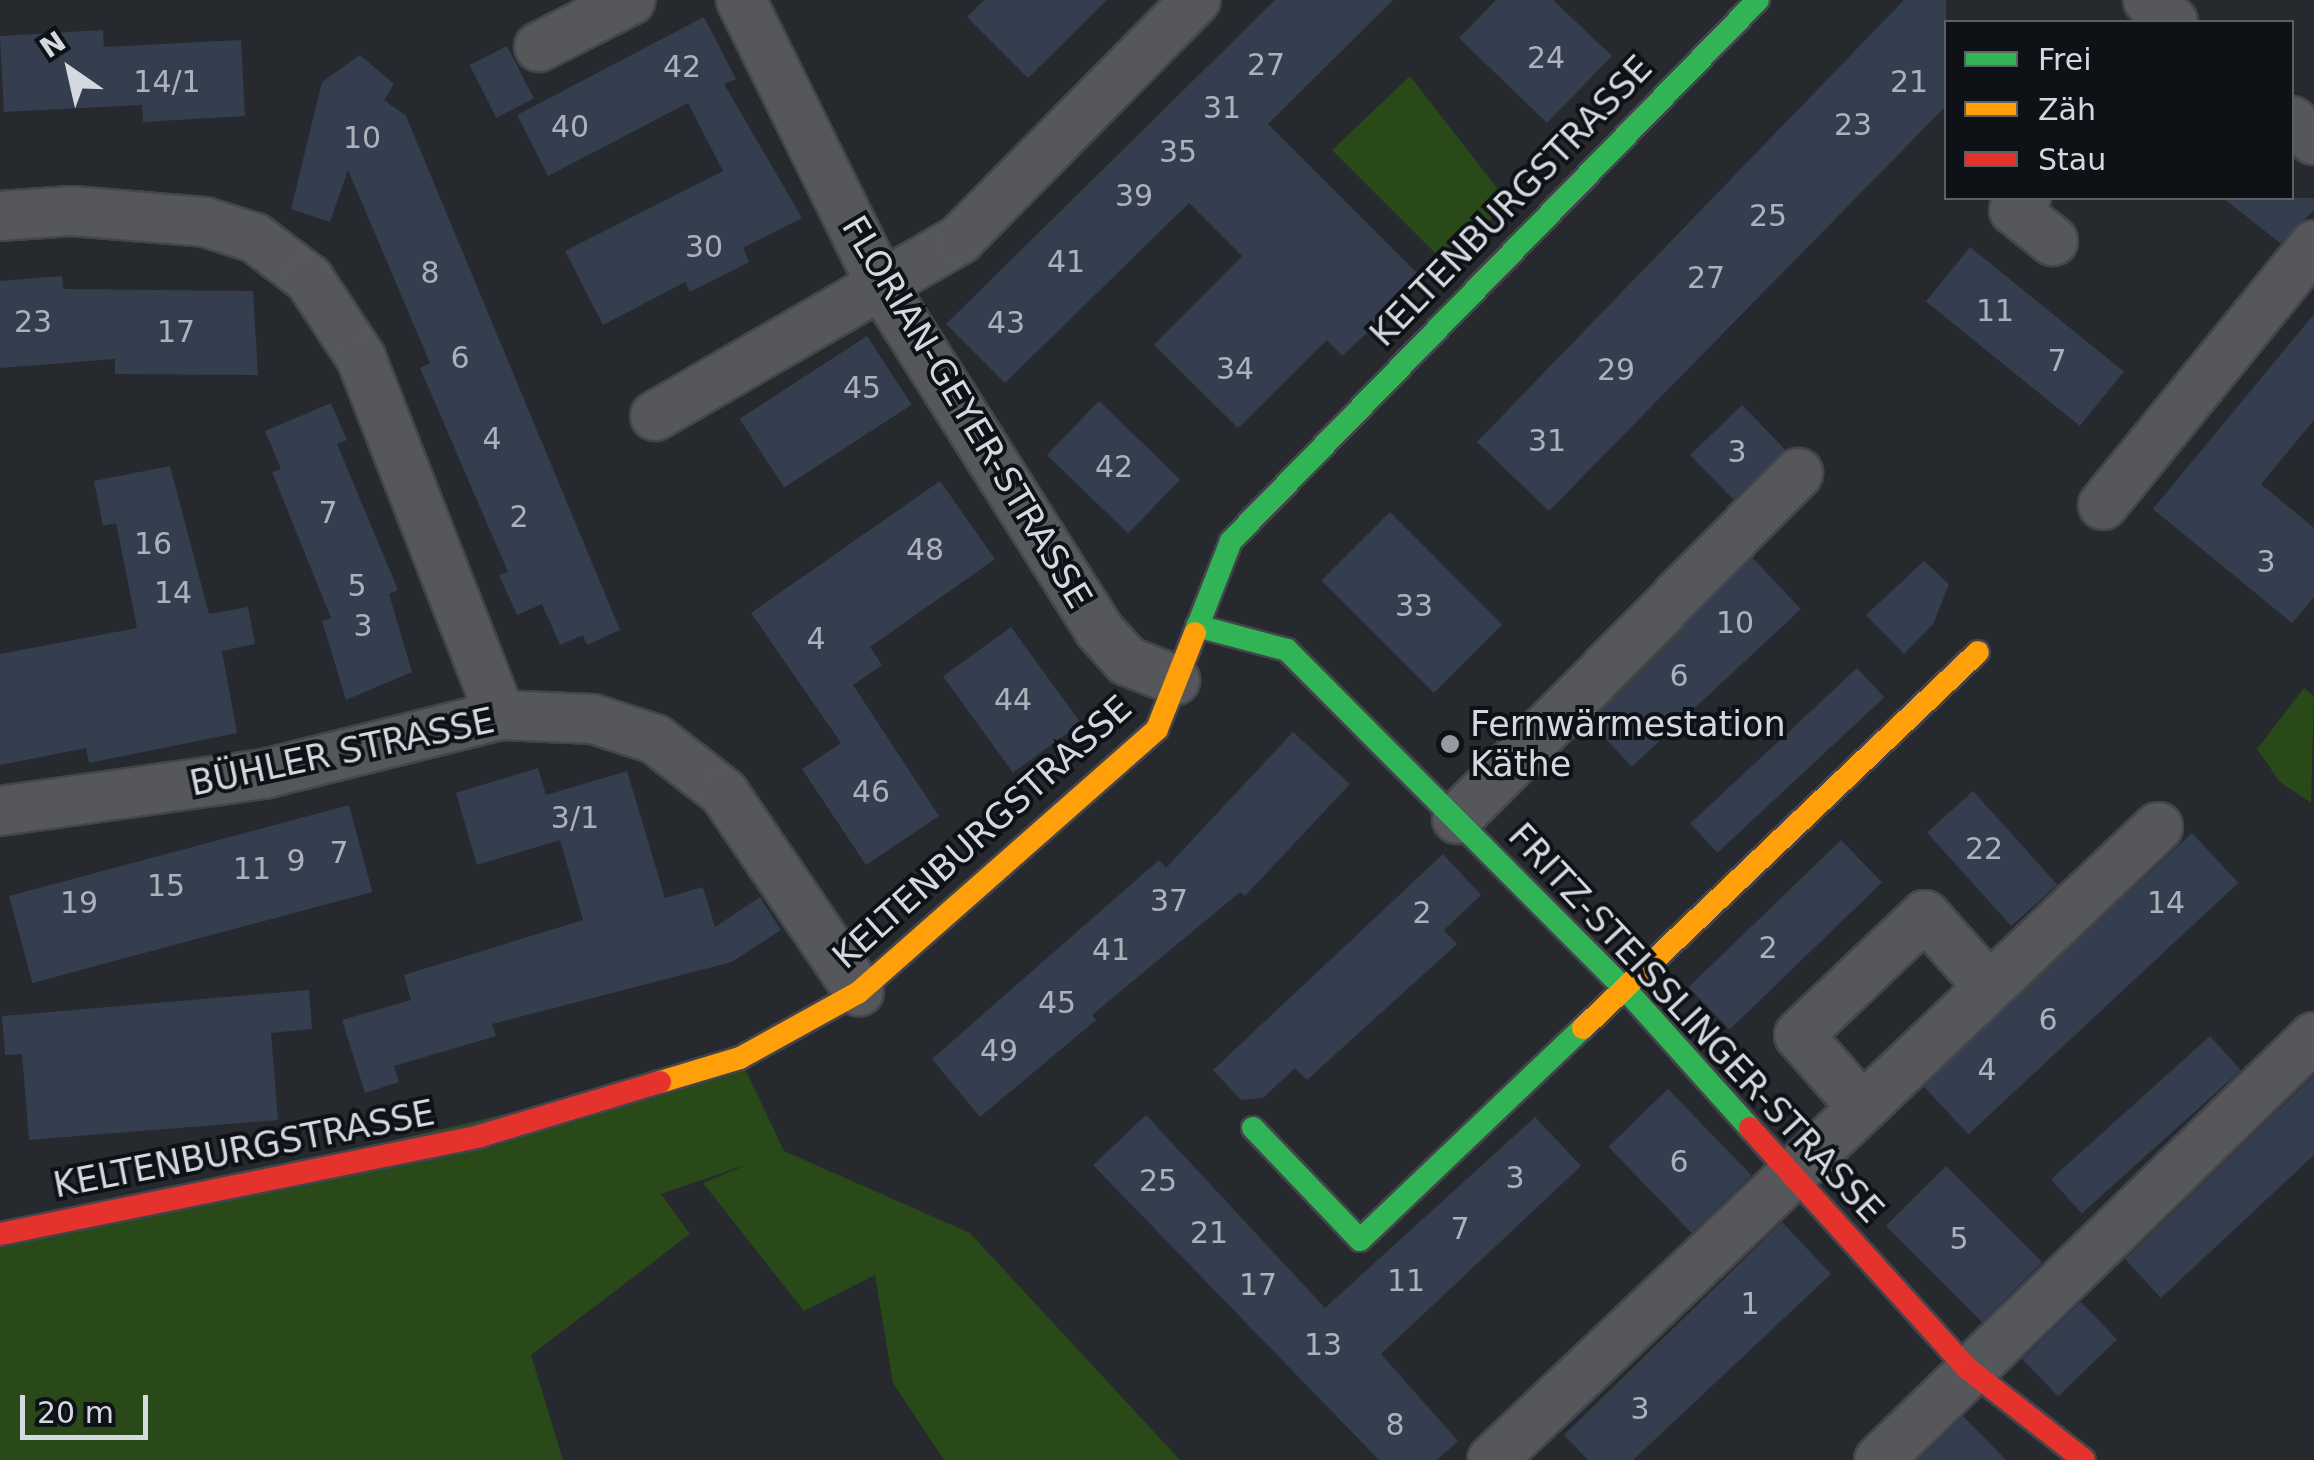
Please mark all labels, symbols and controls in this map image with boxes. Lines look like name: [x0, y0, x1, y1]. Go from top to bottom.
north arrow: [20, 20, 120, 120]
legend: [1944, 20, 2294, 200]
text: N: [34, 24, 72, 65]
house number: 24: [1527, 40, 1565, 76]
text: Frei: [2038, 42, 2092, 77]
house number: 27: [1247, 47, 1285, 83]
street label: KELTENBURGSTRASSE: [1361, 47, 1661, 355]
house number: 42: [663, 49, 701, 85]
house number: 14/1: [133, 64, 201, 100]
house number: 21: [1890, 64, 1928, 100]
house number: 31: [1203, 90, 1241, 126]
text: Zäh: [2038, 92, 2096, 127]
house number: 23: [1834, 107, 1872, 143]
house number: 40: [551, 109, 589, 145]
house number: 10: [343, 120, 381, 156]
house number: 35: [1159, 134, 1197, 170]
text: Stau: [2038, 142, 2106, 177]
house number: 39: [1115, 178, 1153, 214]
house number: 25: [1749, 198, 1787, 234]
street label: FLORIAN-GEYER-STRASSE: [833, 208, 1101, 616]
house number: 30: [685, 229, 723, 265]
house number: 41: [1047, 244, 1085, 280]
house number: 8: [420, 255, 440, 291]
house number: 27: [1687, 260, 1725, 296]
house number: 11: [1976, 293, 2014, 329]
house number: 23: [14, 304, 52, 340]
house number: 43: [987, 305, 1025, 341]
house number: 17: [157, 314, 195, 350]
house number: 6: [450, 340, 470, 376]
house number: 7: [2047, 343, 2067, 379]
house number: 34: [1216, 351, 1254, 387]
house number: 29: [1597, 352, 1635, 388]
house number: 45: [843, 370, 881, 406]
house number: 4: [482, 421, 502, 457]
house number: 31: [1528, 423, 1566, 459]
house number: 3: [1727, 434, 1747, 470]
house number: 42: [1095, 449, 1133, 485]
house number: 7: [318, 495, 338, 531]
house number: 2: [509, 499, 529, 535]
house number: 16: [134, 526, 172, 562]
house number: 48: [906, 532, 944, 568]
house number: 3: [2256, 544, 2276, 580]
house number: 5: [347, 568, 367, 604]
house number: 14: [154, 575, 192, 611]
house number: 33: [1395, 588, 1433, 624]
house number: 10: [1716, 605, 1754, 641]
house number: 3: [353, 608, 373, 644]
house number: 4: [806, 621, 826, 657]
house number: 6: [1669, 658, 1689, 694]
house number: 44: [994, 682, 1032, 718]
street label: KELTENBURGSTRASSE: [824, 687, 1140, 977]
street label: BÜHLER STRASSE: [186, 699, 498, 805]
place label: Fernwärmestation Käthe: [1470, 703, 1786, 785]
marker: Fernwärmestation Käthe: [1439, 733, 1461, 755]
house number: 46: [852, 774, 890, 810]
house number: 3/1: [551, 800, 599, 836]
street label: FRITZ-STEISSLINGER-STRASSE: [1500, 815, 1892, 1231]
house number: 22: [1965, 831, 2003, 867]
house number: 7: [329, 835, 349, 871]
house number: 9: [286, 843, 306, 879]
house number: 11: [233, 851, 271, 887]
house number: 15: [147, 868, 185, 904]
house number: 37: [1150, 883, 1188, 919]
house number: 19: [60, 885, 98, 921]
house number: 14: [2147, 885, 2185, 921]
house number: 2: [1412, 895, 1432, 931]
house number: 2: [1758, 930, 1778, 966]
house number: 41: [1092, 932, 1130, 968]
house number: 45: [1038, 985, 1076, 1021]
house number: 6: [2038, 1002, 2058, 1038]
house number: 49: [980, 1033, 1018, 1069]
house number: 4: [1977, 1052, 1997, 1088]
street label: KELTENBURGSTRASSE: [50, 1091, 438, 1207]
house number: 6: [1669, 1144, 1689, 1180]
house number: 3: [1505, 1160, 1525, 1196]
house number: 25: [1139, 1163, 1177, 1199]
house number: 7: [1450, 1211, 1470, 1247]
house number: 21: [1190, 1215, 1228, 1251]
house number: 5: [1949, 1221, 1969, 1257]
house number: 11: [1387, 1263, 1425, 1299]
house number: 17: [1239, 1267, 1277, 1303]
house number: 1: [1740, 1286, 1760, 1322]
house number: 13: [1304, 1327, 1342, 1363]
scale bar: [25, 1375, 152, 1437]
house number: 3: [1630, 1391, 1650, 1427]
text: 20 m: [37, 1395, 114, 1430]
house number: 8: [1385, 1407, 1405, 1443]

